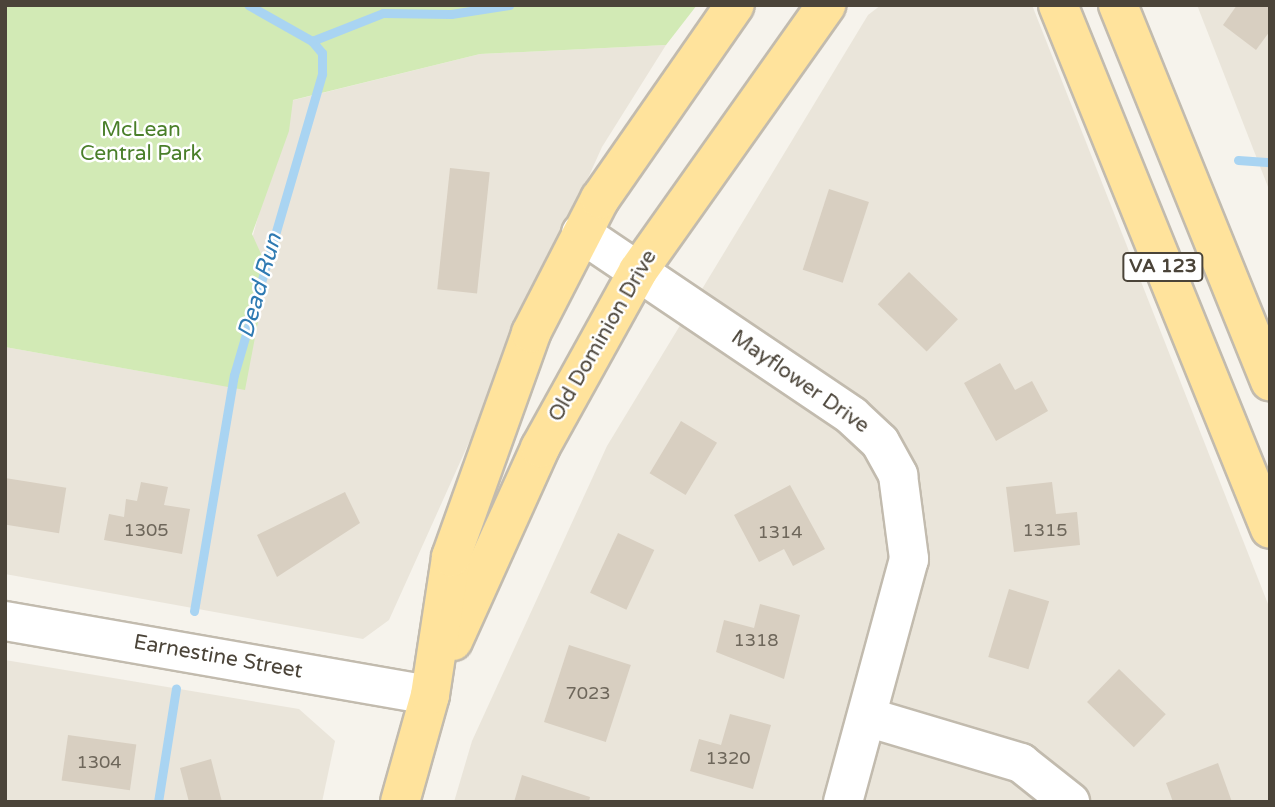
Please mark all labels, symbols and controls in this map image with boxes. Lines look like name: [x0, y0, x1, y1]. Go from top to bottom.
park label: McLean Central Park: [80, 117, 202, 167]
water label: Dead Run: [232, 230, 288, 342]
street label: Old Dominion Drive: [544, 246, 662, 426]
road number: VA 123: [1121, 252, 1205, 282]
street label: Mayflower Drive: [726, 325, 874, 439]
house number: 1305: [123, 519, 169, 541]
house number: 1315: [1022, 519, 1068, 541]
house number: 1314: [757, 521, 803, 543]
house number: 1318: [733, 629, 779, 651]
street label: Earnestine Street: [132, 630, 304, 684]
house number: 7023: [565, 682, 611, 704]
house number: 1320: [705, 747, 751, 769]
house number: 1304: [76, 751, 122, 773]

